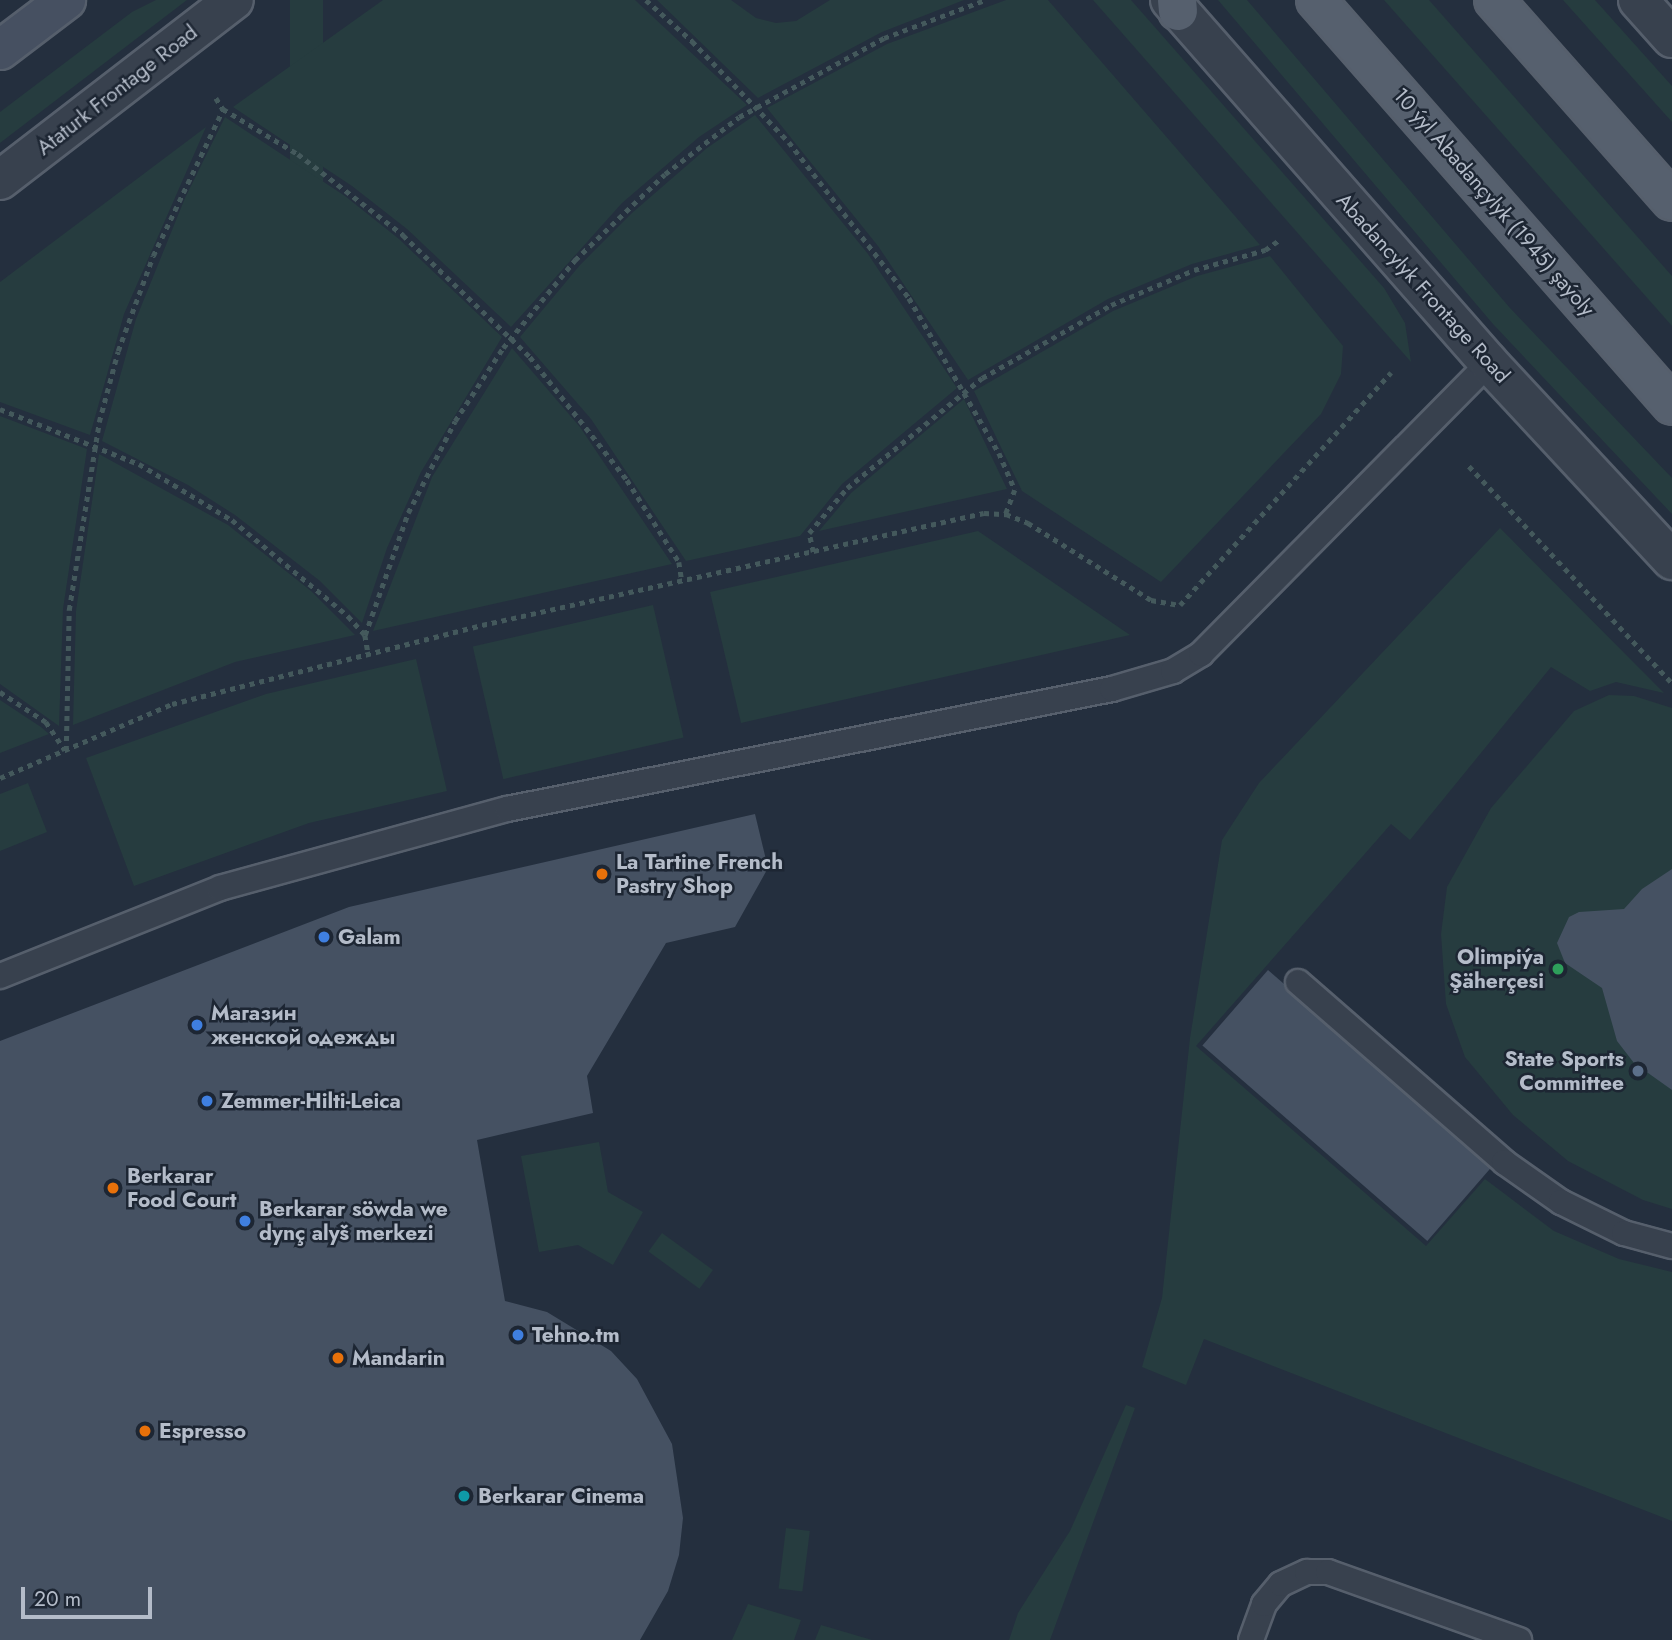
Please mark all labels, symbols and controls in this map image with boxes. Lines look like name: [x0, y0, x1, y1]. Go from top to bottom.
street label: Ataturk Frontage Road: [32, 19, 202, 161]
street label: 10 ýyl Abadançylyk (1945) şaýoly: [1388, 83, 1600, 321]
street label: Abadancylyk Frontage Road: [1331, 188, 1515, 388]
place label: La Tartine French Pastry Shop: [616, 849, 783, 899]
marker: La Tartine French Pastry Shop: [594, 866, 610, 882]
place label: Galam: [338, 924, 401, 950]
marker: Galam: [316, 929, 332, 945]
place label: Olimpiýa Şäherçesi: [1449, 944, 1544, 994]
marker: Olimpiýa Şäherçesi: [1550, 961, 1566, 977]
place label: Магазин женской одежды: [211, 1000, 395, 1050]
marker: Магазин женской одежды: [189, 1017, 205, 1033]
place label: State Sports Committee: [1505, 1046, 1624, 1096]
marker: State Sports Committee: [1630, 1063, 1646, 1079]
place label: Zemmer-Hilti-Leica: [221, 1088, 401, 1114]
marker: Zemmer-Hilti-Leica: [199, 1093, 215, 1109]
place label: Berkarar Food Court: [127, 1163, 237, 1213]
marker: Berkarar Food Court: [105, 1180, 121, 1196]
place label: Berkarar söwda we dynç alyš merkezi: [259, 1196, 448, 1246]
marker: Berkarar söwda we dynç alyš merkezi: [237, 1213, 253, 1229]
place label: Tehno.tm: [532, 1322, 620, 1348]
marker: Tehno.tm: [510, 1327, 526, 1343]
place label: Mandarin: [352, 1345, 445, 1371]
marker: Mandarin: [330, 1350, 346, 1366]
place label: Espresso: [159, 1418, 246, 1444]
marker: Espresso: [137, 1423, 153, 1439]
place label: Berkarar Cinema: [478, 1483, 644, 1509]
marker: Berkarar Cinema: [456, 1488, 472, 1504]
scale bar: [24, 1574, 156, 1618]
text: 20 m: [34, 1584, 81, 1614]

